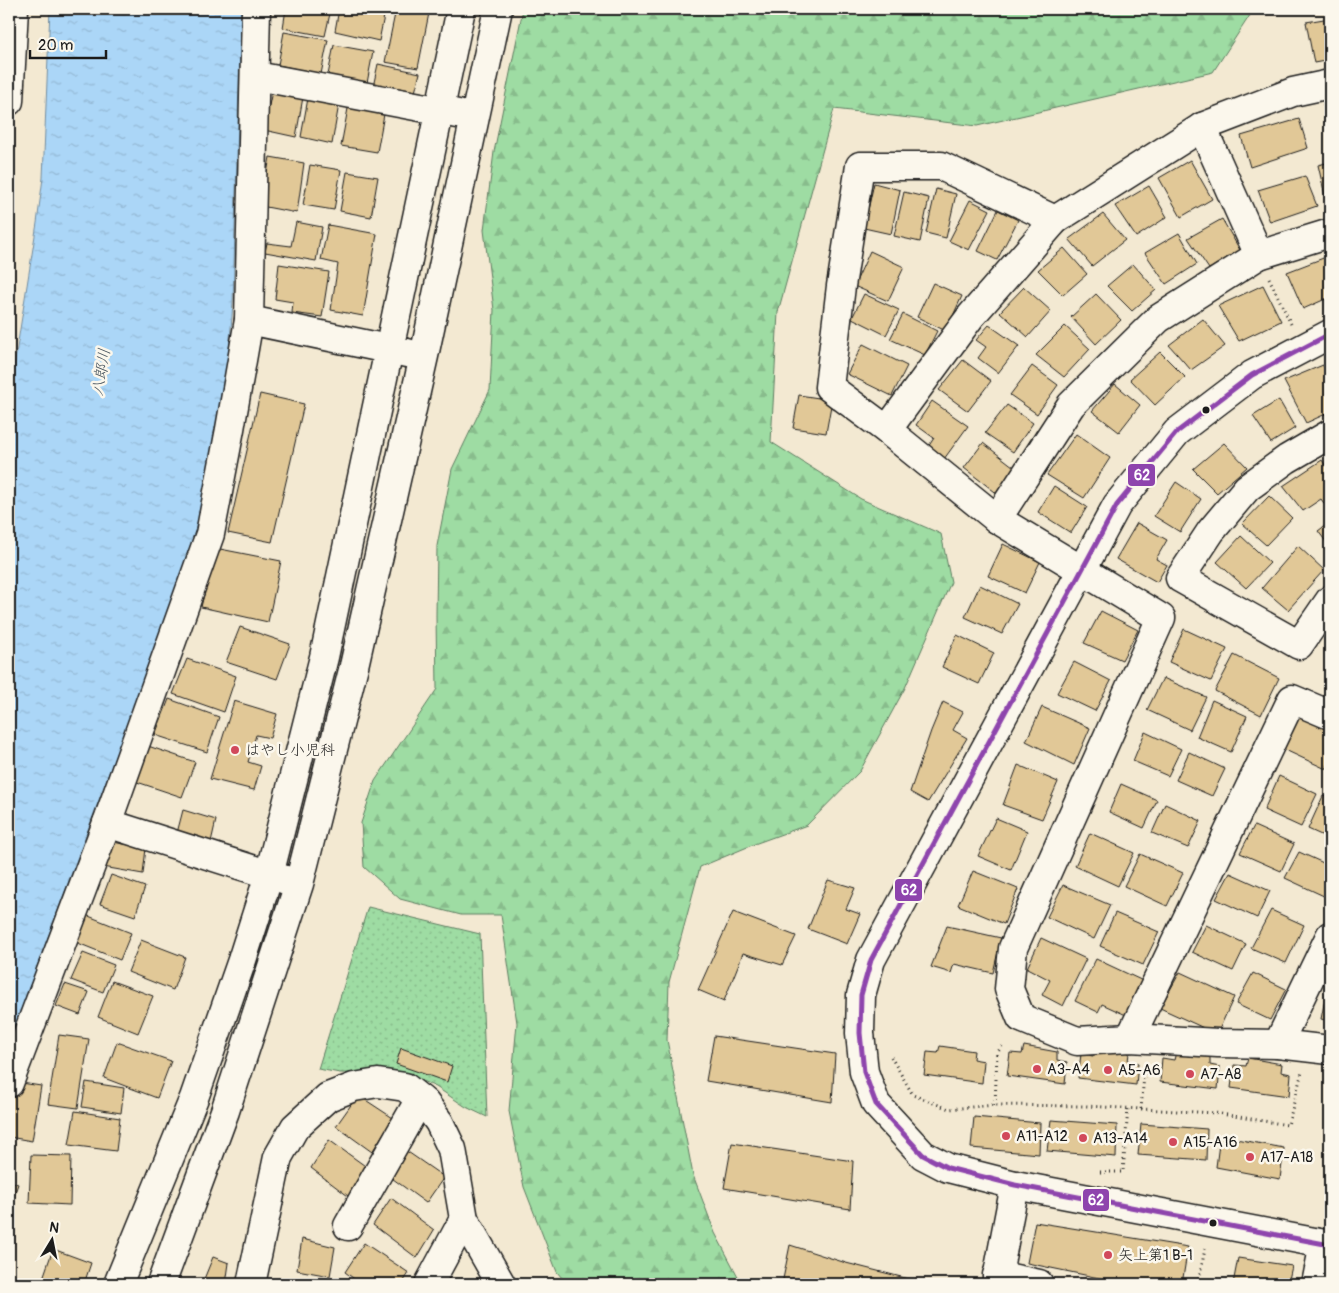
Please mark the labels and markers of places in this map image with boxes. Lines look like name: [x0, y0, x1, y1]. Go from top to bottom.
unlabelled marker: [1201, 405, 1211, 415]
place label: はやし小児科: [245, 741, 335, 760]
marker: はやし小児科: [229, 744, 241, 756]
place label: A3-A4: [1047, 1060, 1090, 1079]
place label: A5-A6: [1118, 1061, 1161, 1080]
marker: A3-A4: [1031, 1063, 1043, 1075]
marker: A5-A6: [1102, 1064, 1114, 1076]
place label: A7-A8: [1200, 1065, 1242, 1084]
marker: A7-A8: [1184, 1068, 1196, 1080]
place label: A11-A12: [1016, 1127, 1068, 1146]
place label: A13-A14: [1093, 1129, 1148, 1148]
marker: A11-A12: [1000, 1130, 1012, 1142]
marker: A13-A14: [1077, 1132, 1089, 1144]
place label: A15-A16: [1183, 1133, 1237, 1152]
marker: A15-A16: [1167, 1136, 1179, 1148]
place label: A17-A18: [1260, 1148, 1314, 1167]
marker: A17-A18: [1244, 1151, 1256, 1163]
unlabelled marker: [1208, 1218, 1218, 1228]
place label: 矢上第1 B-1: [1118, 1246, 1193, 1265]
marker: 矢上第1 B-1: [1102, 1249, 1114, 1261]

